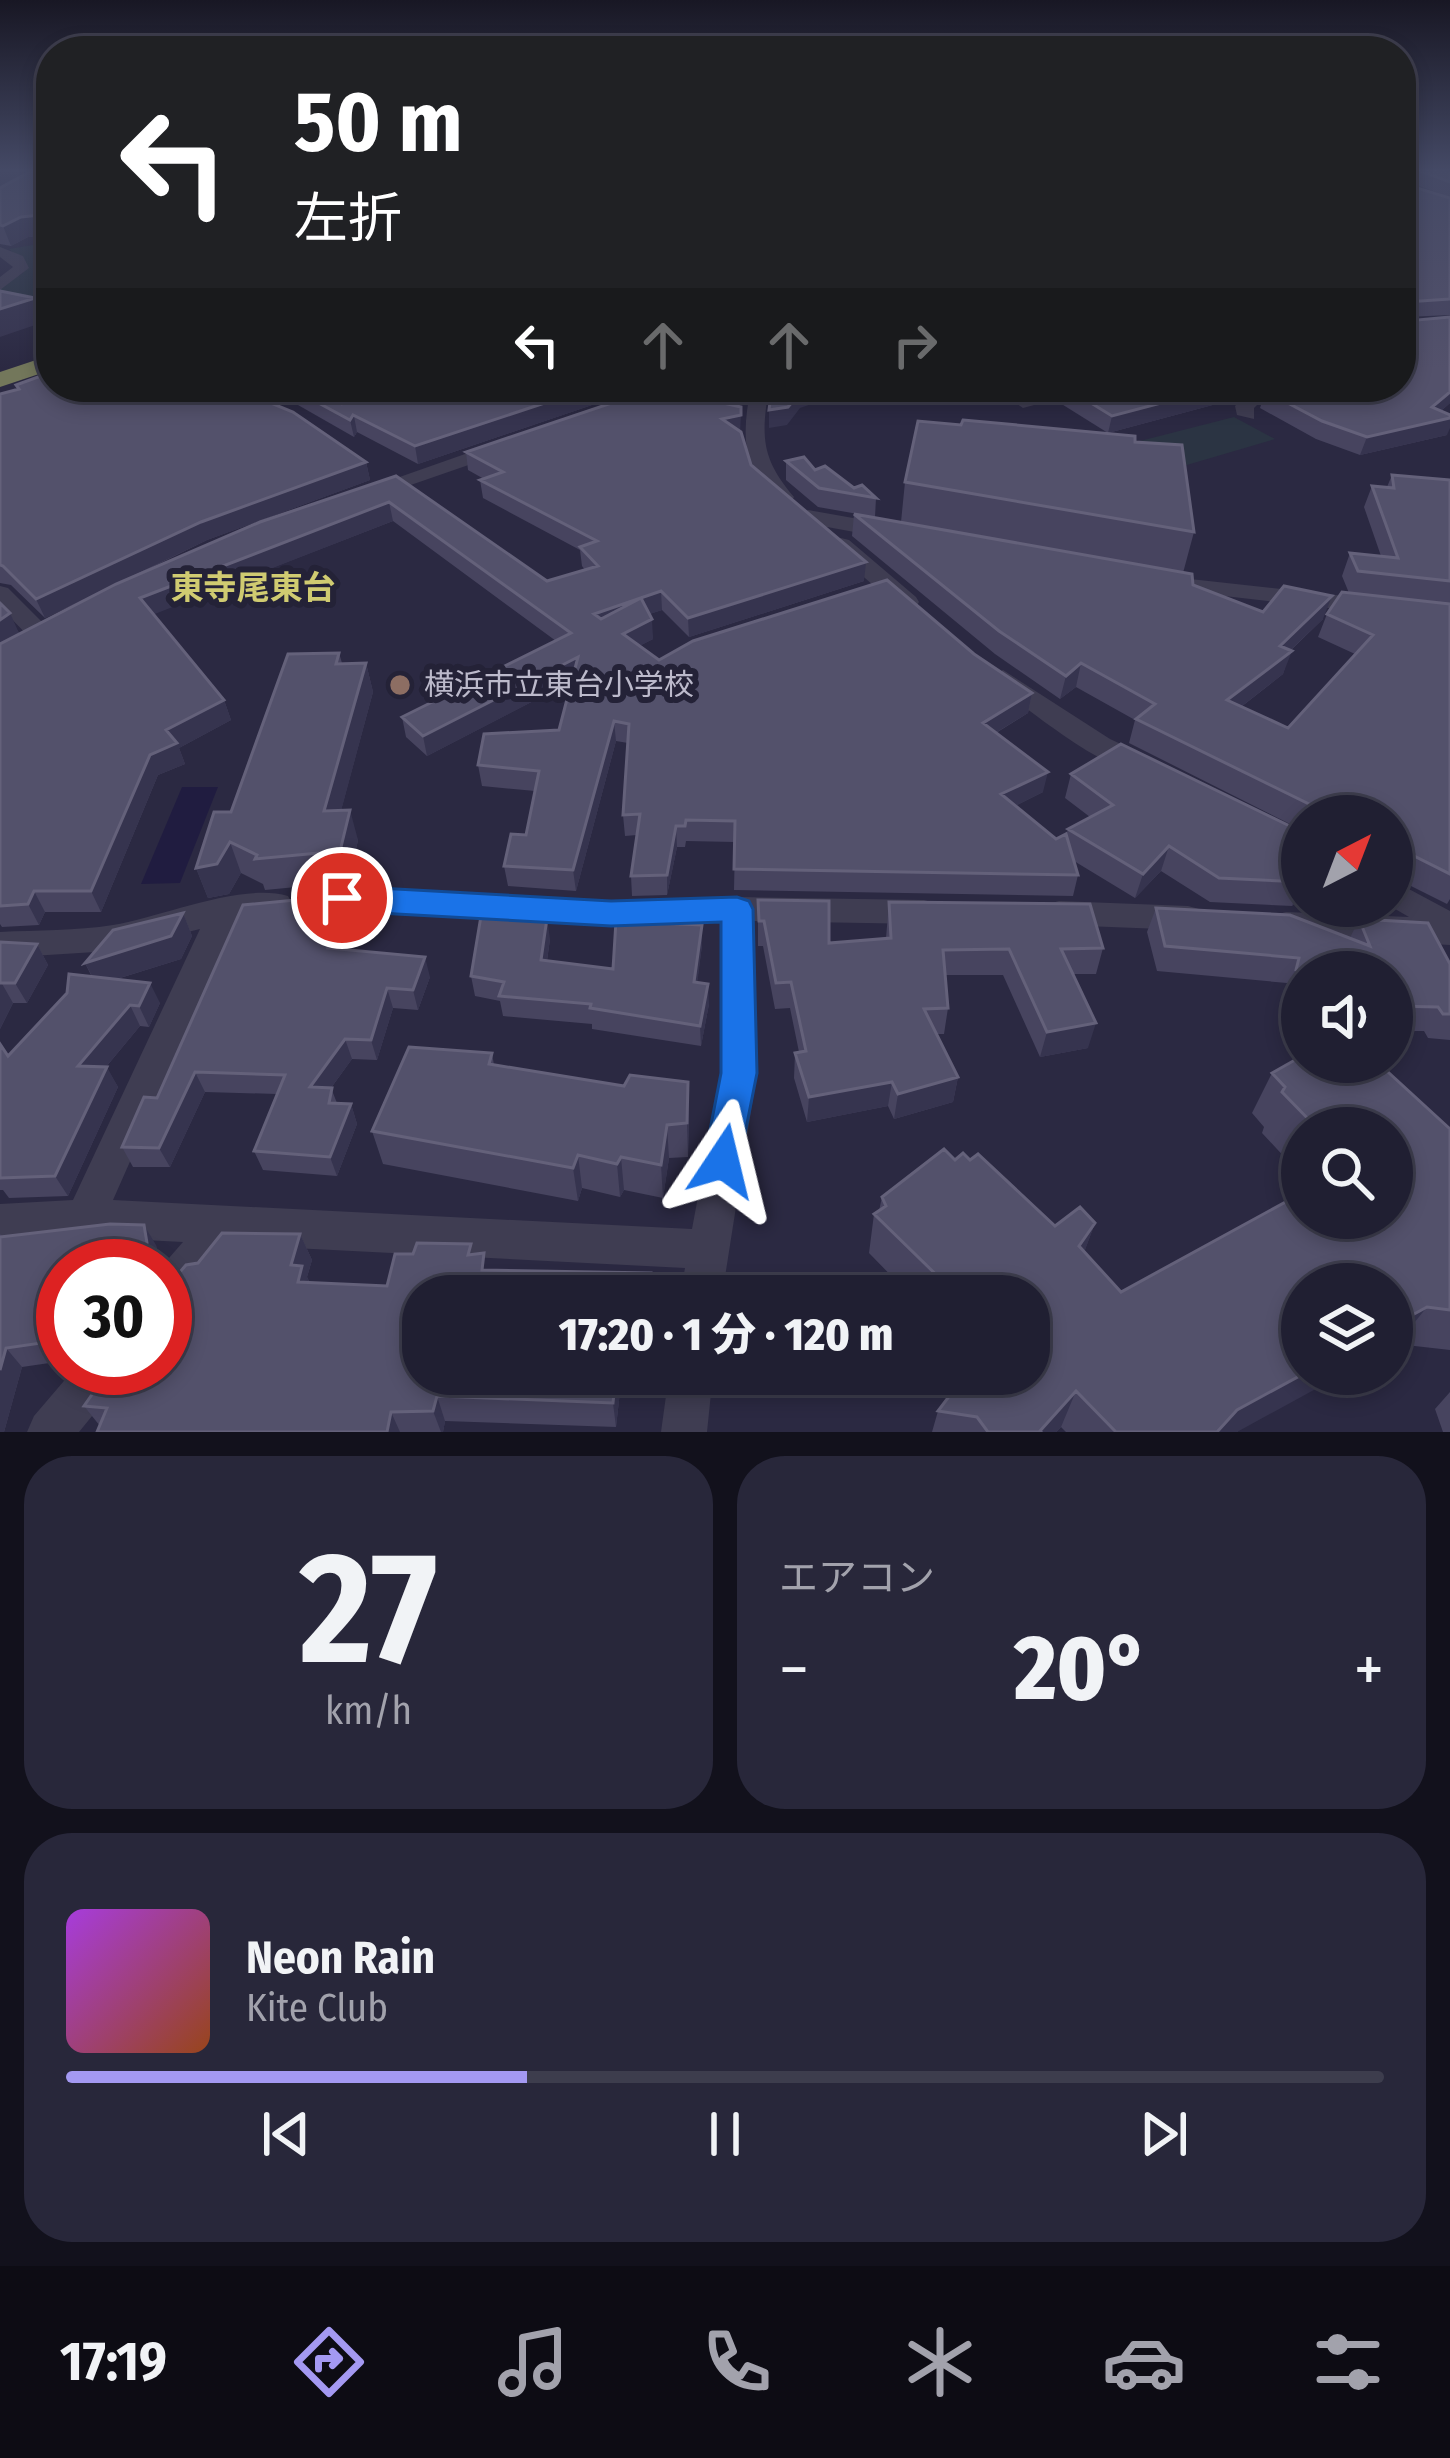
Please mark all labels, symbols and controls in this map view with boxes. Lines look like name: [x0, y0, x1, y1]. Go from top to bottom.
text: 50 m: [294, 72, 463, 173]
icon: left: [96, 84, 252, 240]
text: 左折: [294, 187, 402, 251]
icon: left: [504, 312, 570, 378]
icon: ahead: [630, 312, 696, 378]
icon: ahead: [756, 312, 822, 378]
icon: right: [882, 312, 948, 378]
district label: 東寺尾東台: [171, 568, 336, 608]
place label: 横浜市立東台小学校: [424, 667, 694, 703]
marker: 横浜市立東台小学校: [387, 672, 413, 698]
north arrow: [1281, 795, 1413, 927]
map controls: [1281, 795, 1413, 1395]
pin: [291, 847, 393, 949]
icon: arrive: [309, 865, 375, 931]
button: sound: [1281, 951, 1413, 1083]
position arrow: [660, 1098, 786, 1224]
button: search: [1281, 1107, 1413, 1239]
speed limit sign: 30: [36, 1239, 192, 1395]
button: layers: [1281, 1263, 1413, 1395]
text: 17:20 · 1 分 · 120 m: [559, 1308, 893, 1362]
text: 27: [300, 1516, 437, 1703]
text: エアコン: [779, 1555, 935, 1601]
text: 20°: [1014, 1615, 1148, 1723]
text: −: [779, 1630, 809, 1709]
text: +: [1354, 1630, 1384, 1709]
text: km/h: [325, 1688, 412, 1734]
text: Neon Rain: [246, 1931, 435, 1985]
text: Kite Club: [246, 1985, 388, 2031]
icon: previous: [253, 2101, 319, 2167]
icon: pause: [692, 2101, 758, 2167]
icon: next: [1131, 2101, 1197, 2167]
icon: directions: [287, 2320, 371, 2404]
icon: music: [491, 2320, 575, 2404]
icon: phone: [695, 2320, 779, 2404]
icon: climate: [898, 2320, 982, 2404]
icon: car: [1102, 2320, 1186, 2404]
icon: filters: [1306, 2320, 1390, 2404]
text: 17:19: [60, 2330, 167, 2394]

